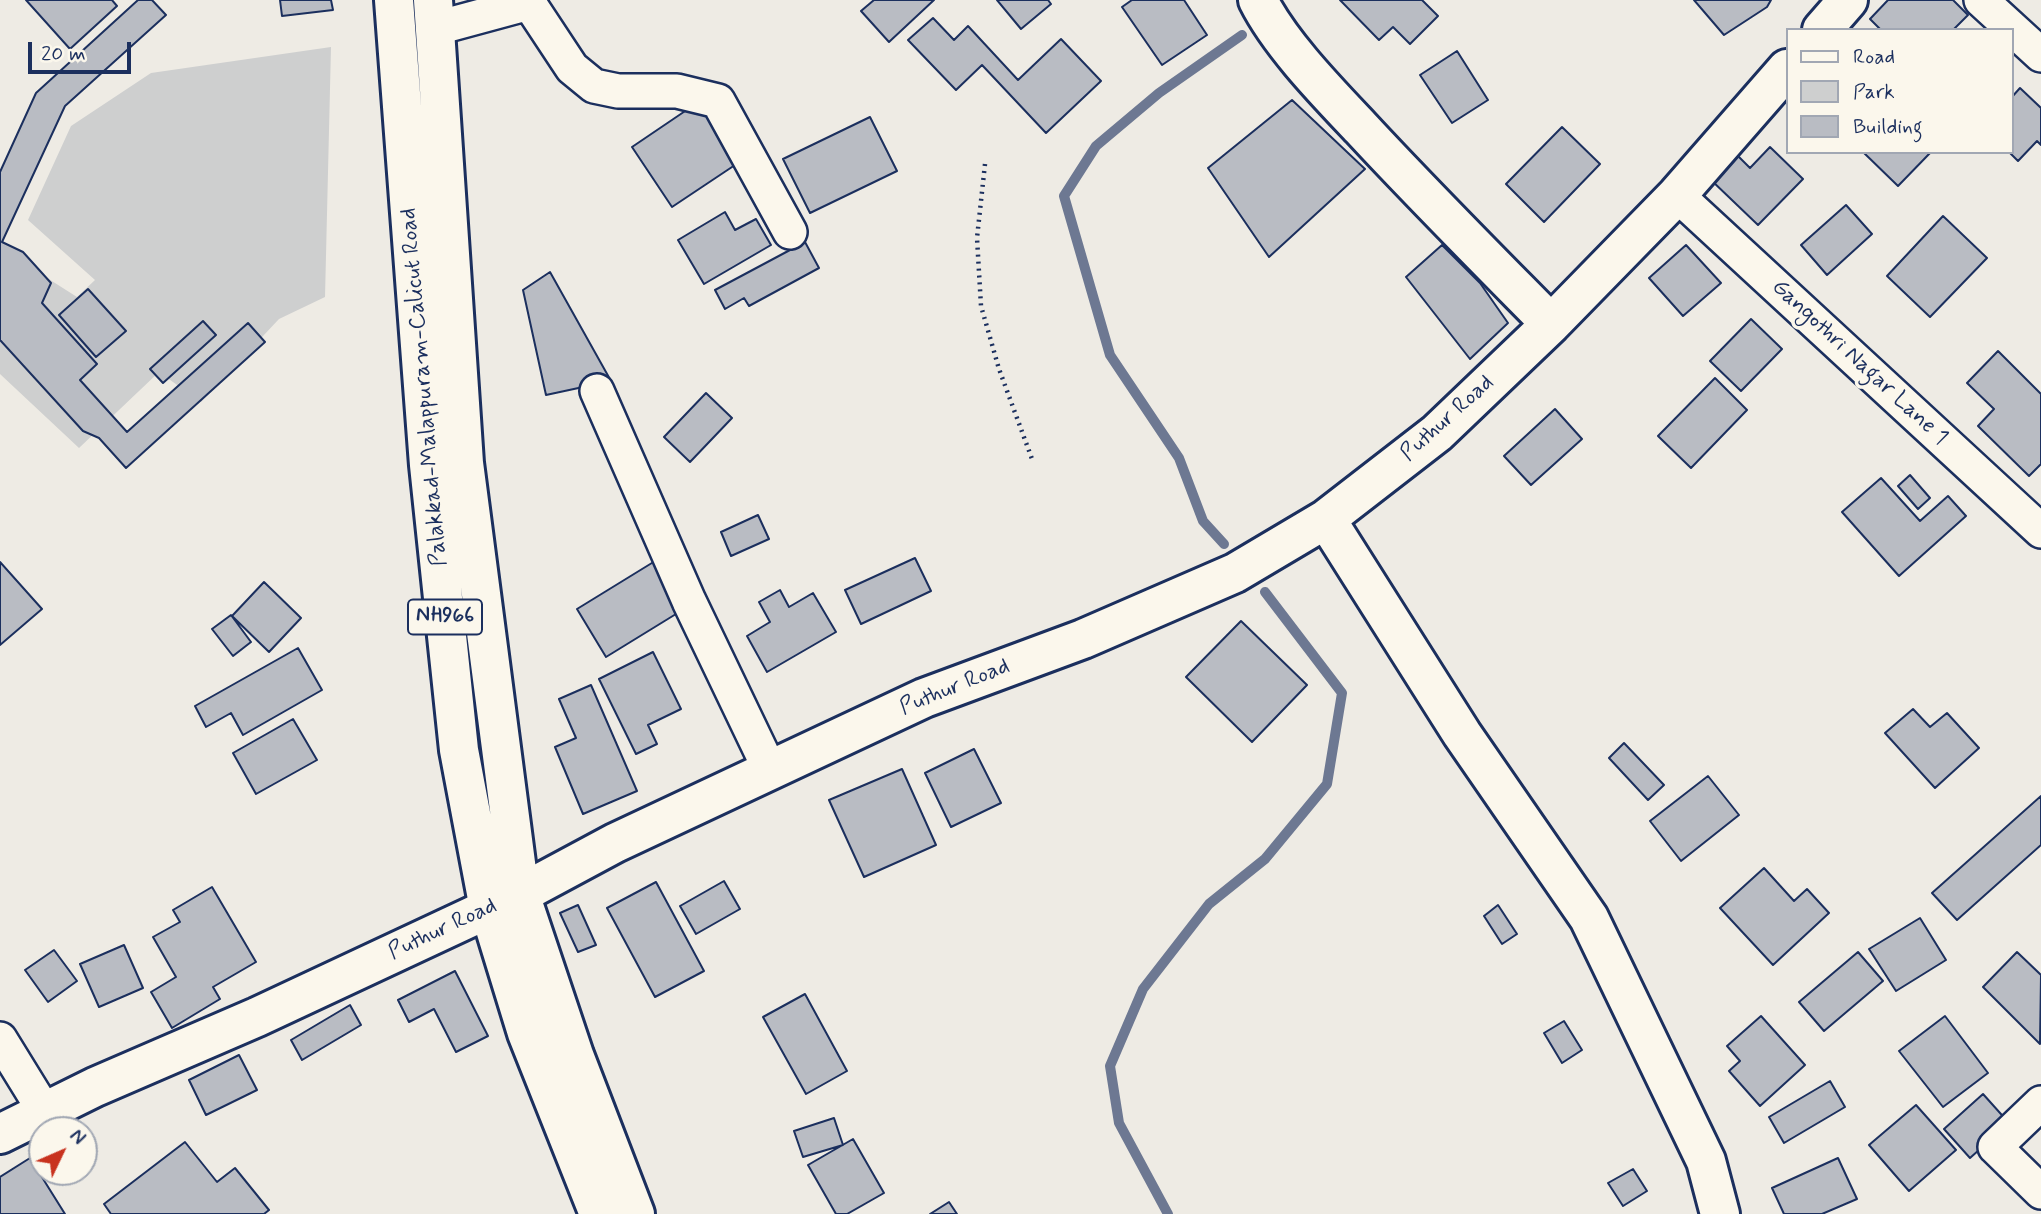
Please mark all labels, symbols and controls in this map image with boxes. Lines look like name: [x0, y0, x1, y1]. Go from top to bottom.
scale bar: [32, 28, 135, 72]
legend: [1786, 28, 2013, 154]
text: 20 m: [41, 40, 86, 68]
text: Road: [1853, 43, 1895, 71]
text: Park: [1853, 78, 1895, 106]
text: Building: [1853, 113, 1923, 141]
street label: Palakkad-Malappuram-Calicut Road: [396, 207, 454, 567]
street label: Gangothri Nagar Lane 1: [1765, 274, 1953, 452]
street label: Puthur Road: [1396, 370, 1500, 468]
road number: NH966: [408, 600, 482, 634]
street label: Puthur Road: [896, 653, 1014, 723]
street label: Puthur Road: [384, 893, 502, 967]
north arrow: [28, 1116, 98, 1186]
text: N: [64, 1124, 90, 1151]

